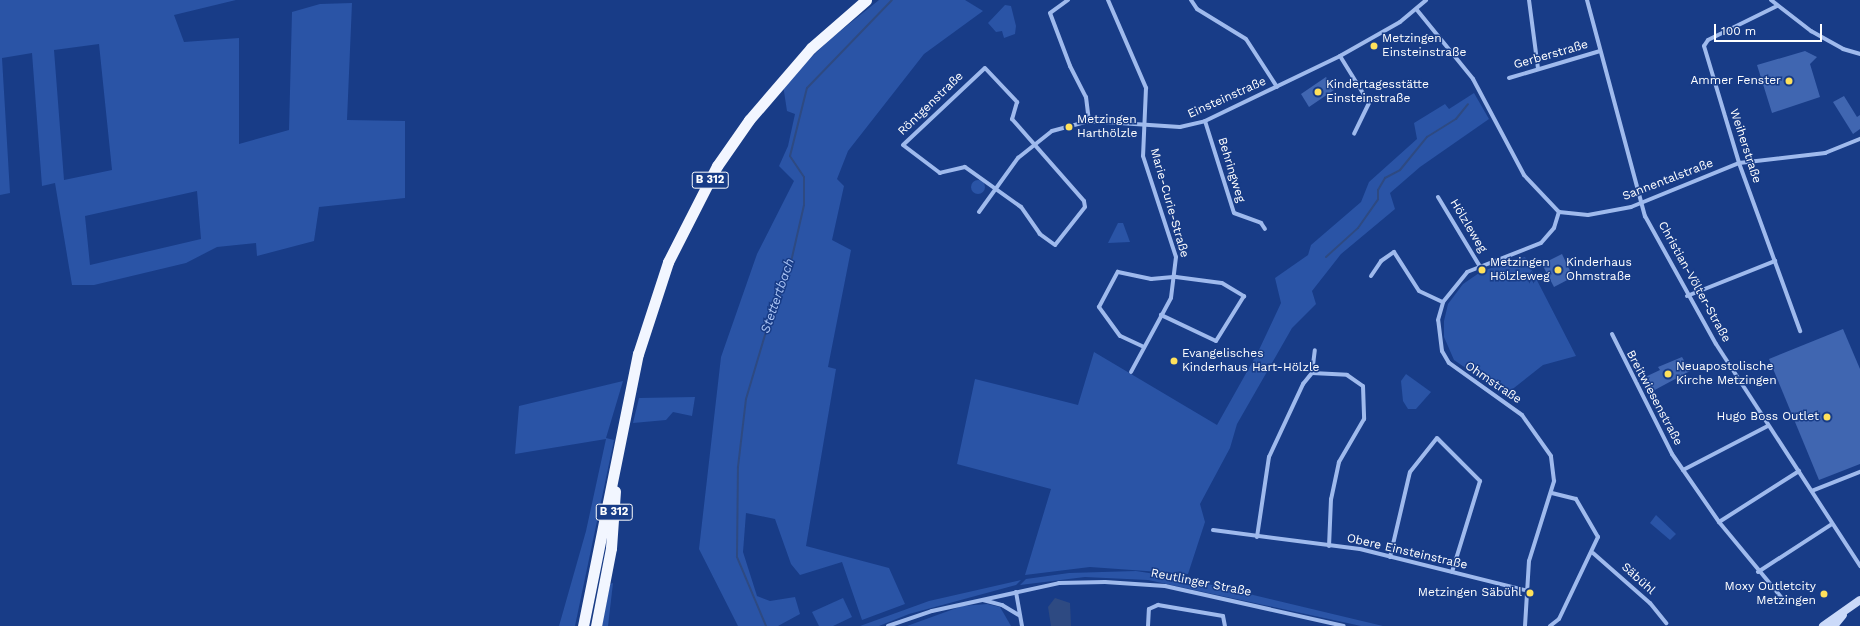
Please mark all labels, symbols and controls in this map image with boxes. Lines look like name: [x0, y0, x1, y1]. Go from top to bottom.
scale bar: [1716, 16, 1824, 42]
text: 100 m: [1721, 24, 1756, 38]
place label: Metzingen Einsteinstraße: [1382, 32, 1466, 60]
street label: Gerberstraße: [1512, 37, 1590, 73]
marker: Metzingen Einsteinstraße: [1369, 41, 1379, 51]
street label: Röntgenstraße: [895, 69, 967, 139]
street label: Einsteinstraße: [1186, 74, 1268, 122]
place label: Ammer Fenster: [1690, 74, 1781, 88]
marker: Ammer Fenster: [1784, 76, 1794, 86]
place label: Kindertagesstätte Einsteinstraße: [1326, 78, 1429, 106]
marker: Kindertagesstätte Einsteinstraße: [1313, 87, 1323, 97]
street label: Weiherstraße: [1726, 107, 1764, 185]
place label: Metzingen Harthölzle: [1077, 113, 1137, 141]
marker: Metzingen Harthölzle: [1064, 122, 1074, 132]
street label: Behringweg: [1214, 136, 1248, 204]
street label: Marie-Curie-Straße: [1146, 147, 1192, 259]
street label: Sannentalstraße: [1621, 156, 1715, 204]
road number: B 312: [691, 171, 729, 189]
street label: Hölzleweg: [1446, 197, 1490, 255]
street label: Christian-Völter-Straße: [1655, 219, 1733, 345]
water label: Stettertbach: [758, 256, 798, 336]
place label: Metzingen Hölzleweg: [1490, 256, 1550, 284]
place label: Kinderhaus Ohmstraße: [1566, 256, 1632, 284]
marker: Metzingen Hölzleweg: [1477, 265, 1487, 275]
marker: Kinderhaus Ohmstraße: [1553, 265, 1563, 275]
place label: Evangelisches Kinderhaus Hart-Hölzle: [1182, 347, 1320, 375]
street label: Breitwiesenstraße: [1623, 348, 1685, 448]
marker: Evangelisches Kinderhaus Hart-Hölzle: [1169, 356, 1179, 366]
street label: Ohmstraße: [1462, 359, 1524, 407]
place label: Neuapostolische Kirche Metzingen: [1676, 360, 1777, 388]
marker: Neuapostolische Kirche Metzingen: [1663, 369, 1673, 379]
place label: Hugo Boss Outlet: [1717, 410, 1819, 424]
marker: Hugo Boss Outlet: [1822, 412, 1832, 422]
road number: B 312: [595, 503, 633, 521]
street label: Obere Einsteinstraße: [1345, 531, 1469, 573]
street label: Säbühl: [1618, 560, 1658, 598]
street label: Reutlinger Straße: [1149, 566, 1253, 600]
place label: Moxy Outletcity Metzingen: [1724, 580, 1816, 608]
place label: Metzingen Säbühl: [1418, 586, 1522, 600]
marker: Metzingen Säbühl: [1525, 588, 1535, 598]
marker: Moxy Outletcity Metzingen: [1819, 589, 1829, 599]

